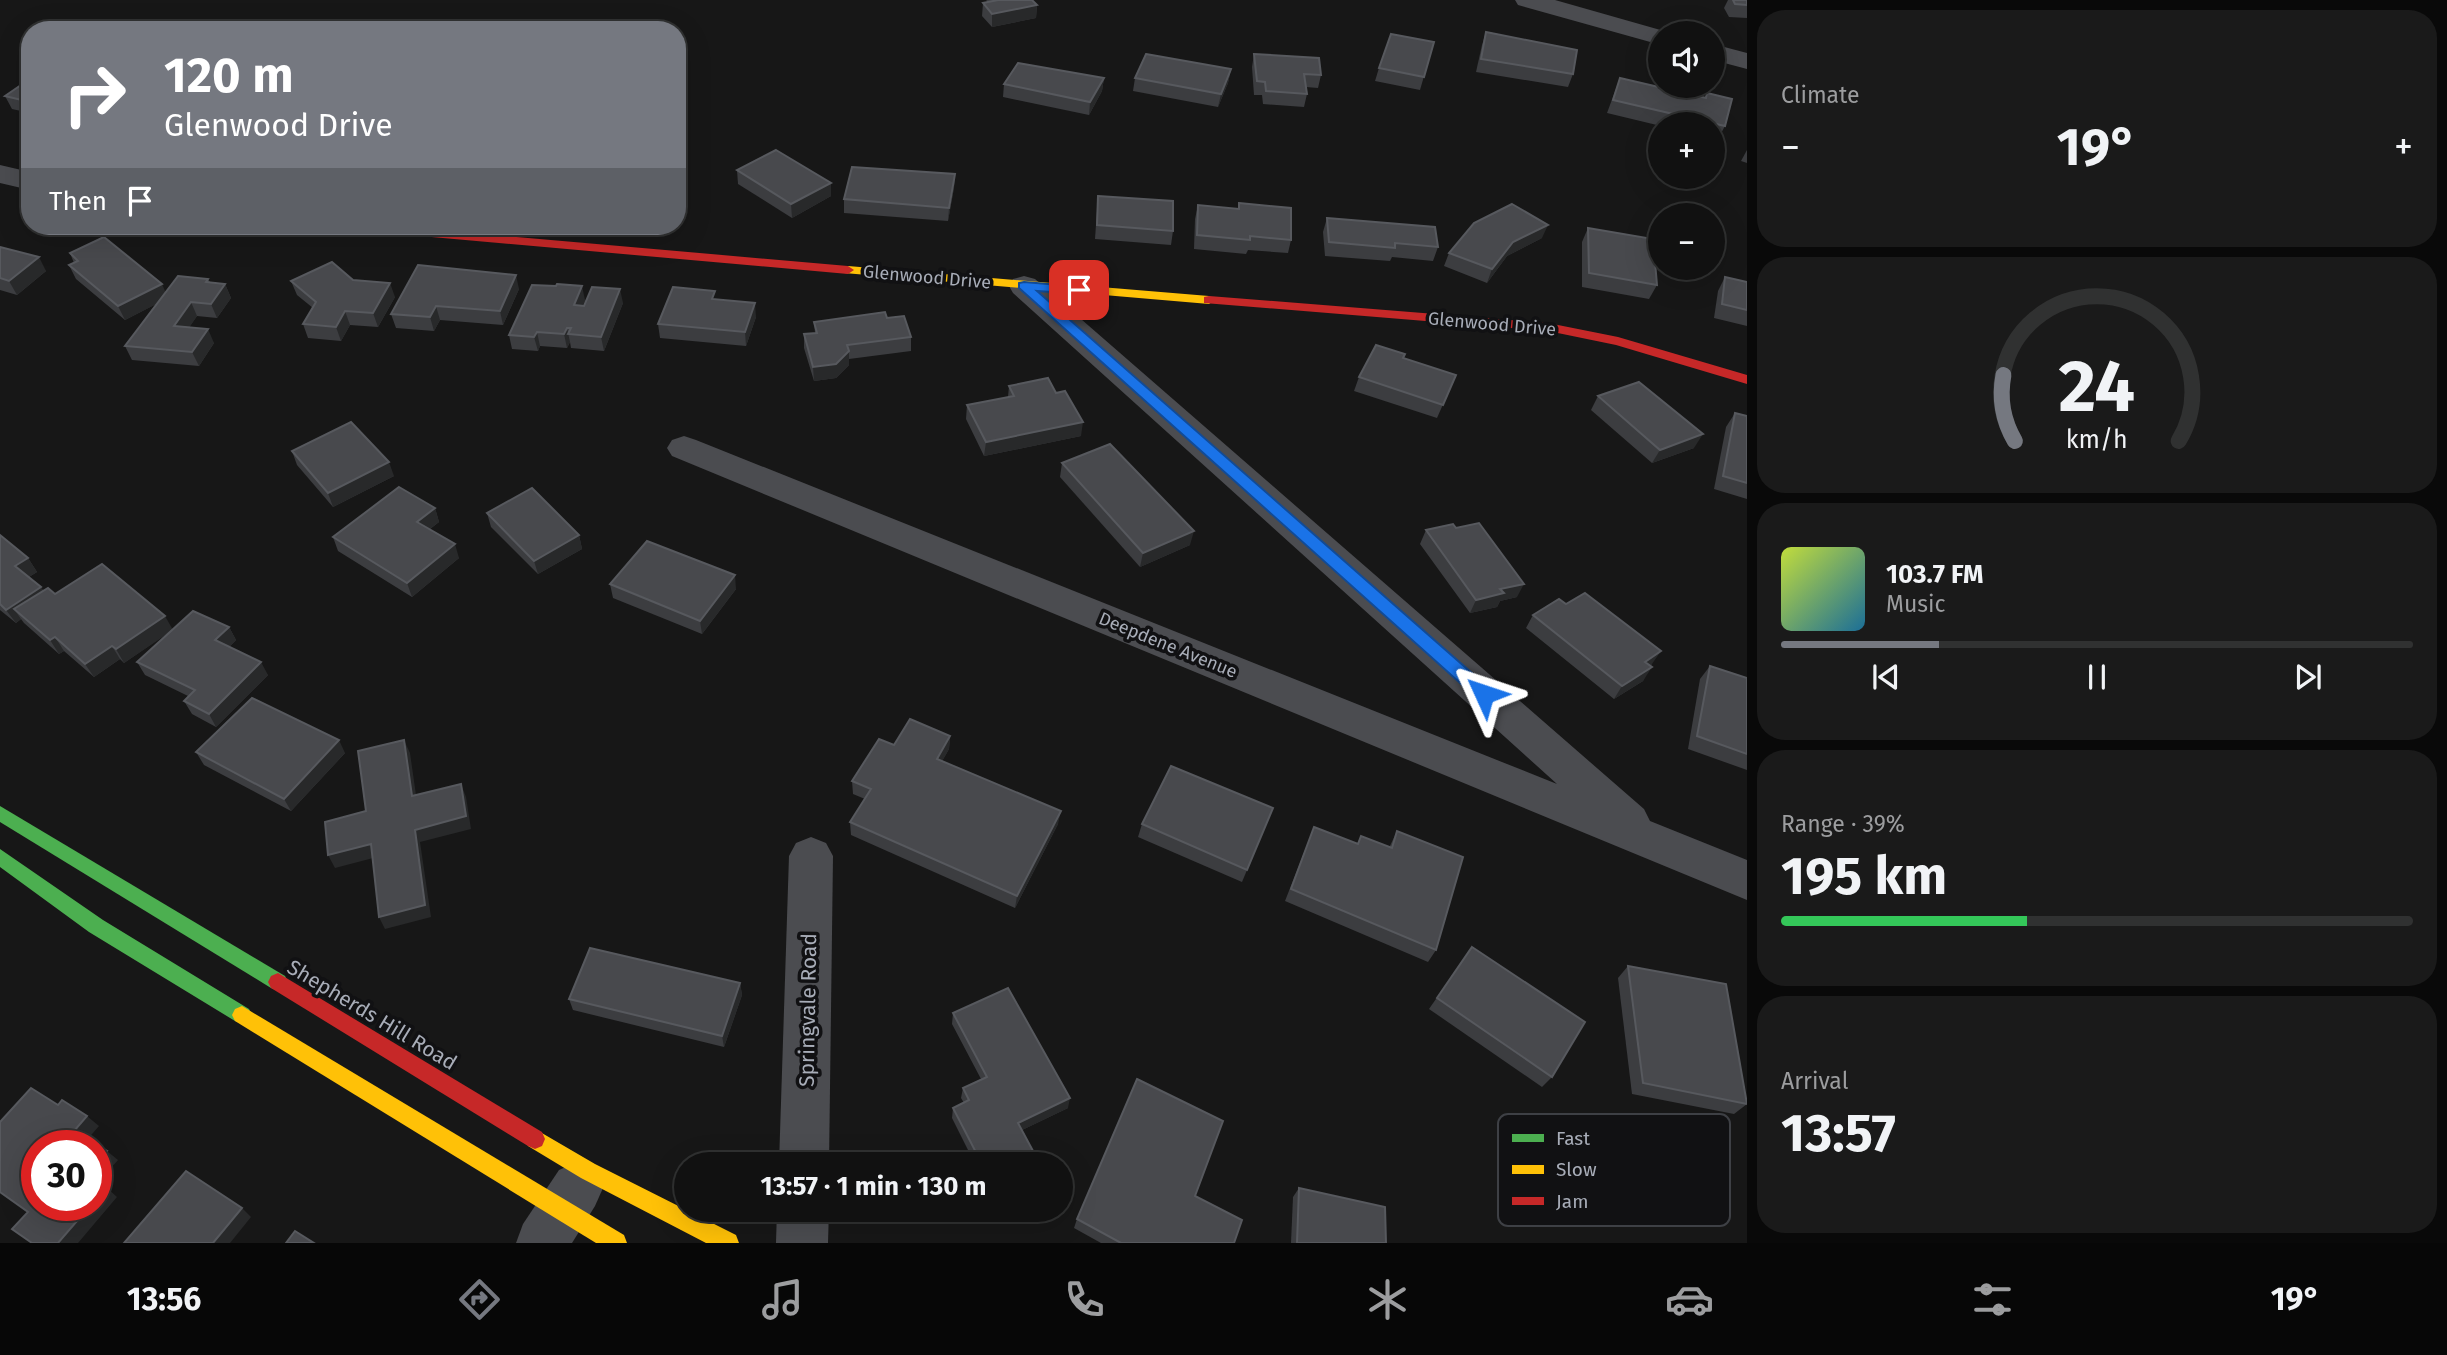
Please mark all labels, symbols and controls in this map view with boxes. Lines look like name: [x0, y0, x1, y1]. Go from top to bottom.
map controls: [1648, 21, 1725, 280]
button: sound: [1648, 21, 1725, 98]
text: 120 m: [164, 46, 294, 105]
icon: right: [49, 49, 140, 140]
text: Climate: [1781, 81, 1860, 109]
text: Glenwood Drive: [164, 106, 393, 144]
button: +: [1648, 112, 1725, 189]
text: 19°: [2057, 116, 2137, 179]
text: −: [1781, 124, 1800, 170]
text: +: [2394, 124, 2413, 170]
icon: arrive: [121, 182, 159, 220]
text: Then: [49, 186, 107, 217]
button: −: [1648, 203, 1725, 280]
street label: Glenwood Drive: [862, 260, 992, 294]
pin: [1049, 260, 1109, 320]
icon: arrive: [1060, 271, 1098, 309]
street label: Glenwood Drive: [1427, 307, 1557, 341]
text: 24: [2059, 343, 2135, 430]
text: km/h: [2066, 425, 2128, 455]
text: 103.7 FM: [1886, 559, 1984, 590]
text: Music: [1886, 590, 1946, 618]
street label: Deepdene Avenue: [1096, 607, 1240, 683]
position arrow: [1447, 657, 1521, 731]
icon: previous: [1867, 658, 1905, 696]
icon: pause: [2078, 658, 2116, 696]
icon: next: [2289, 658, 2327, 696]
text: Range · 39%: [1781, 810, 1905, 838]
text: 195 km: [1781, 845, 1947, 908]
street label: Springvale Road: [794, 933, 822, 1087]
street label: Shepherds Hill Road: [282, 954, 462, 1076]
text: Arrival: [1781, 1067, 1848, 1095]
text: 13:57: [1781, 1102, 1896, 1165]
legend: [1498, 1114, 1730, 1226]
text: Fast: [1556, 1127, 1590, 1150]
speed limit sign: 30: [21, 1130, 112, 1221]
text: Slow: [1556, 1158, 1597, 1181]
text: 13:57 · 1 min · 130 m: [761, 1171, 987, 1202]
text: Jam: [1556, 1190, 1588, 1213]
icon: directions: [455, 1275, 504, 1324]
icon: music: [758, 1275, 807, 1324]
icon: phone: [1060, 1275, 1109, 1324]
icon: climate: [1363, 1275, 1412, 1324]
icon: car: [1665, 1275, 1714, 1324]
icon: filters: [1968, 1275, 2017, 1324]
text: 13:56: [127, 1280, 201, 1318]
text: 19°: [2271, 1280, 2320, 1318]

